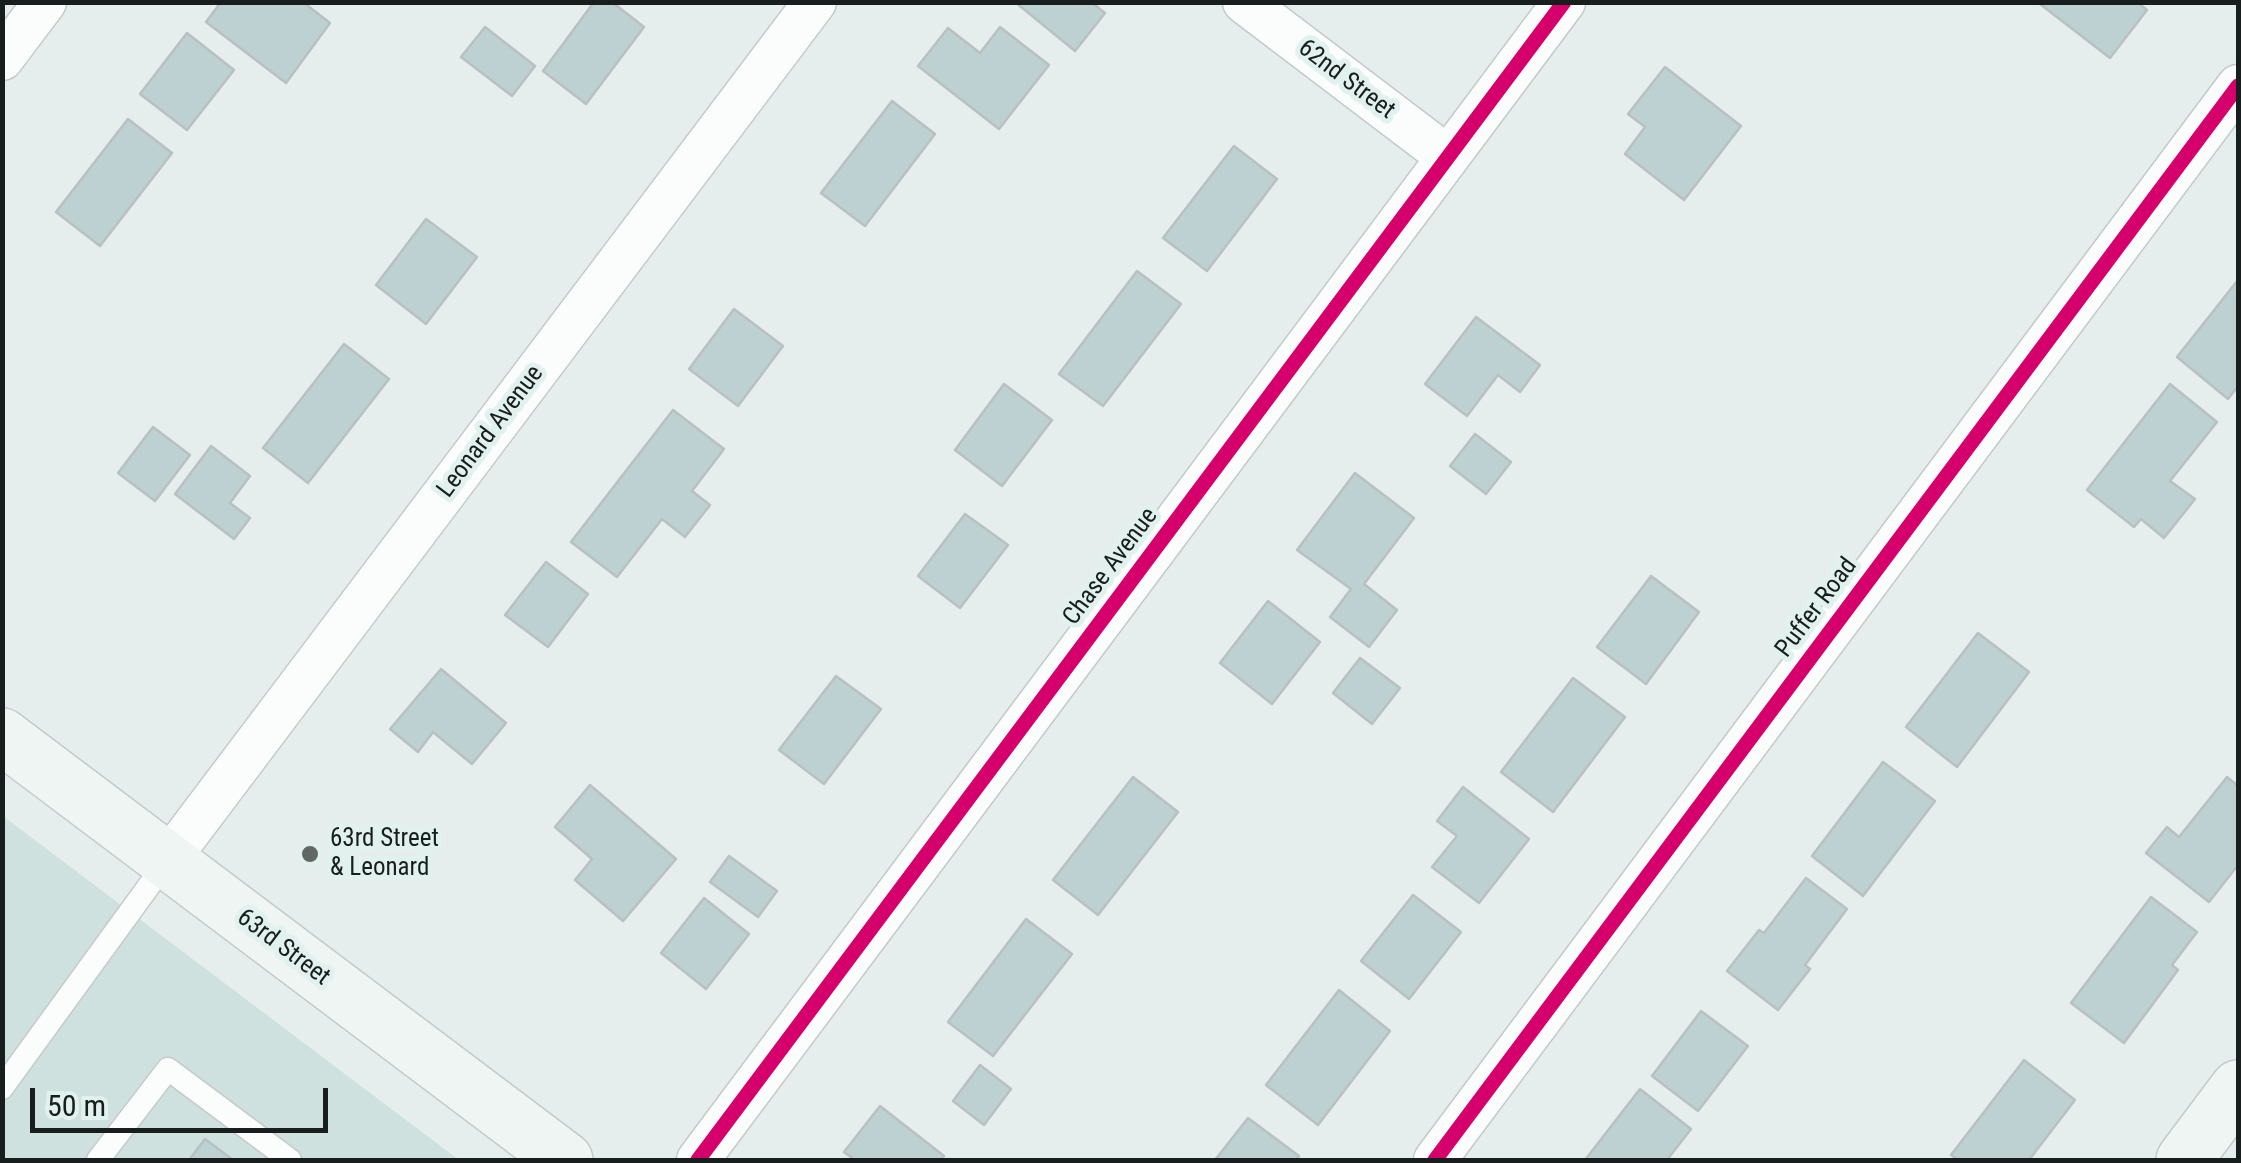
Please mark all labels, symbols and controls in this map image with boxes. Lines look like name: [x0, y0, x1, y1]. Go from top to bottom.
street label: 62nd Street: [1292, 34, 1400, 126]
street label: Leonard Avenue: [432, 360, 550, 504]
street label: Chase Avenue: [1057, 502, 1165, 632]
street label: Puffer Road: [1770, 552, 1864, 664]
place label: 63rd Street & Leonard: [330, 825, 439, 884]
marker: 63rd Street & Leonard: [299, 843, 321, 865]
street label: 63rd Street: [231, 903, 335, 993]
scale bar: [35, 1068, 332, 1130]
text: 50 m: [47, 1088, 106, 1123]

